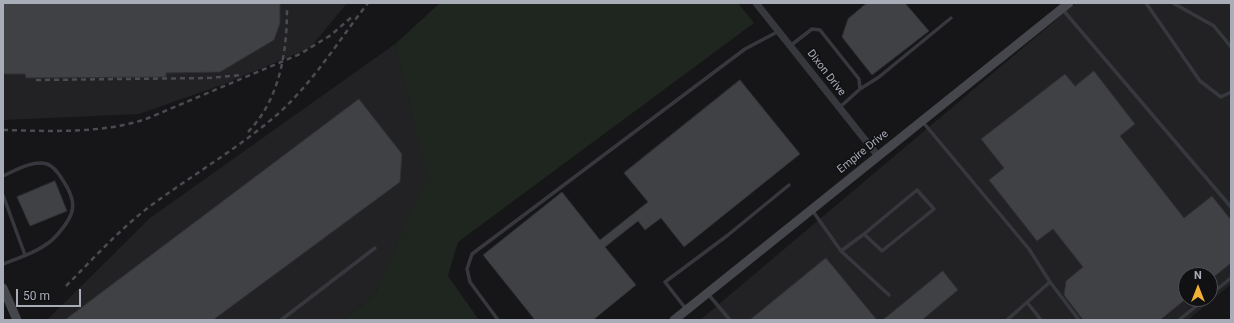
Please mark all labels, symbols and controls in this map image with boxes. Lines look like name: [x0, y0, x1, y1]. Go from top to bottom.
street label: Dixon Drive: [804, 47, 848, 99]
street label: Empire Drive: [835, 127, 891, 177]
north arrow: [1178, 267, 1218, 307]
text: N: [1194, 269, 1202, 282]
scale bar: [18, 281, 83, 307]
text: 50 m: [23, 289, 50, 303]

